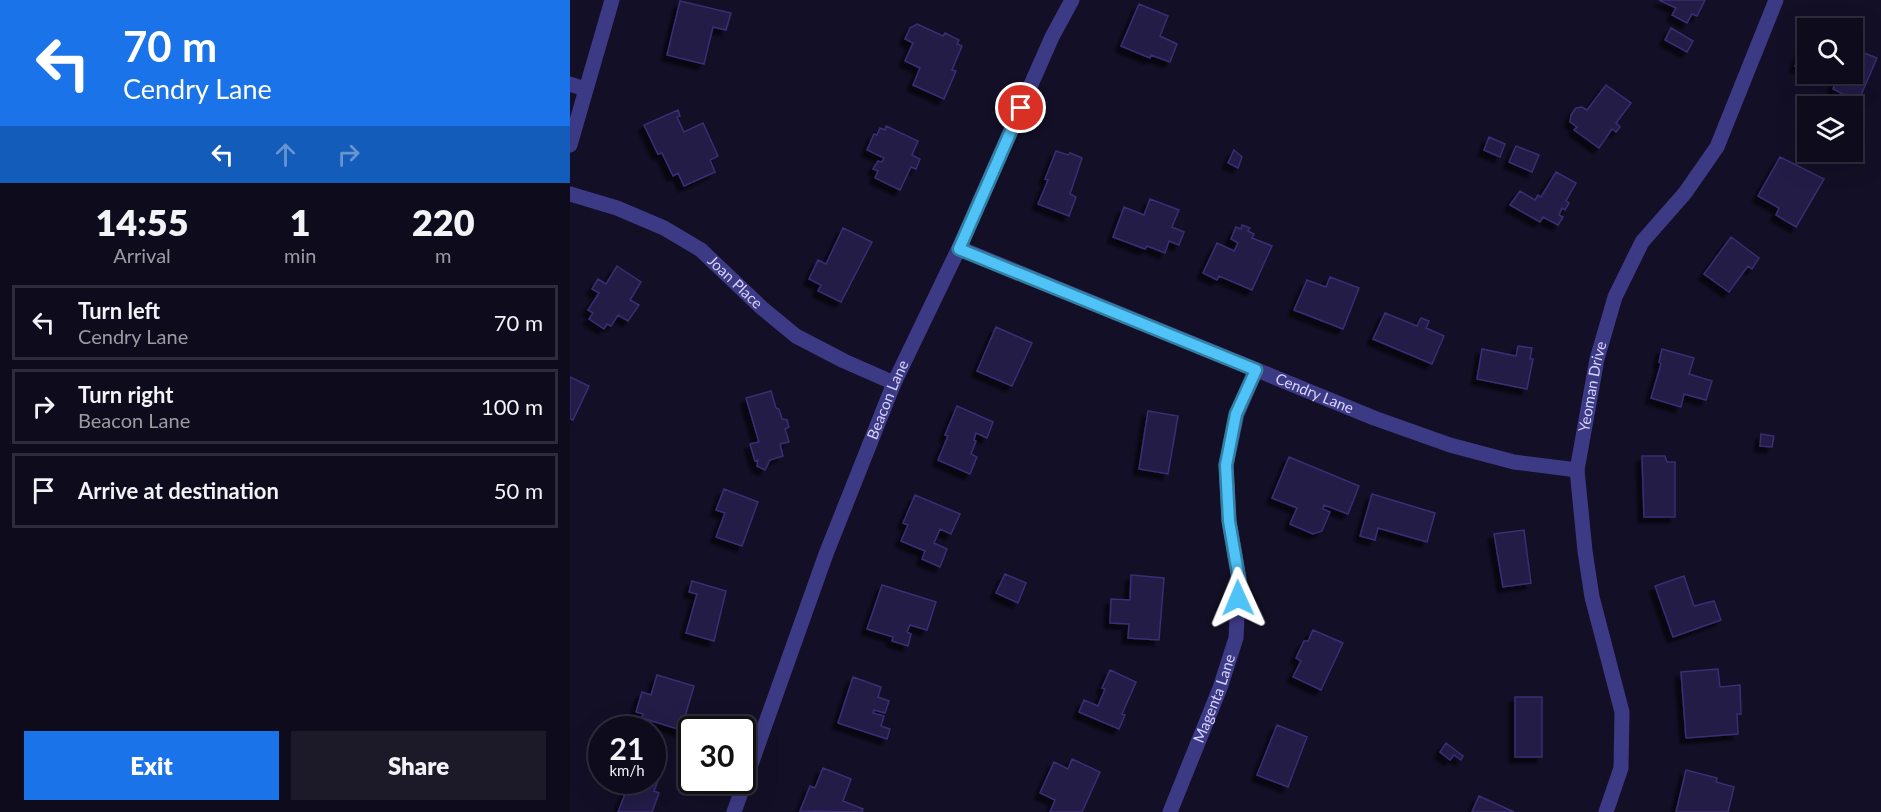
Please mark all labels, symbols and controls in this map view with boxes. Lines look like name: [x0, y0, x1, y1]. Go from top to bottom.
map controls: [1797, 18, 1863, 162]
button: search: [1797, 18, 1863, 84]
text: 70 m: [123, 21, 217, 71]
icon: left: [24, 24, 102, 102]
text: Cendry Lane: [123, 72, 272, 105]
pin: [995, 82, 1046, 133]
icon: arrive: [1004, 91, 1037, 124]
button: layers: [1797, 96, 1863, 162]
icon: left: [206, 138, 239, 171]
icon: ahead: [269, 138, 302, 171]
icon: right: [332, 138, 365, 171]
text: 14:55: [95, 200, 189, 244]
text: 1: [290, 200, 311, 244]
text: 220: [412, 200, 475, 244]
text: Arrival: [113, 243, 171, 267]
text: min: [284, 243, 316, 267]
text: m: [435, 243, 451, 267]
street label: Joan Place: [704, 251, 767, 312]
text: Turn left: [78, 297, 160, 324]
icon: left: [27, 306, 60, 339]
text: 70 m: [494, 309, 543, 336]
text: Cendry Lane: [78, 324, 188, 348]
street label: Yeoman Drive: [1574, 339, 1610, 433]
street label: Beacon Lane: [863, 357, 912, 442]
street label: Cendry Lane: [1273, 369, 1356, 417]
text: Turn right: [78, 381, 173, 408]
icon: right: [27, 390, 60, 423]
text: 100 m: [481, 393, 543, 420]
text: Beacon Lane: [78, 408, 190, 432]
icon: arrive: [27, 474, 60, 507]
text: Arrive at destination: [78, 477, 279, 504]
text: 50 m: [494, 477, 543, 504]
position arrow: [1206, 566, 1270, 630]
street label: Magenta Lane: [1189, 652, 1238, 745]
speed limit sign: 30: [678, 716, 756, 794]
text: 21: [610, 730, 644, 766]
button: Exit: [24, 731, 279, 800]
button: Share: [291, 731, 546, 800]
text: km/h: [609, 761, 645, 779]

